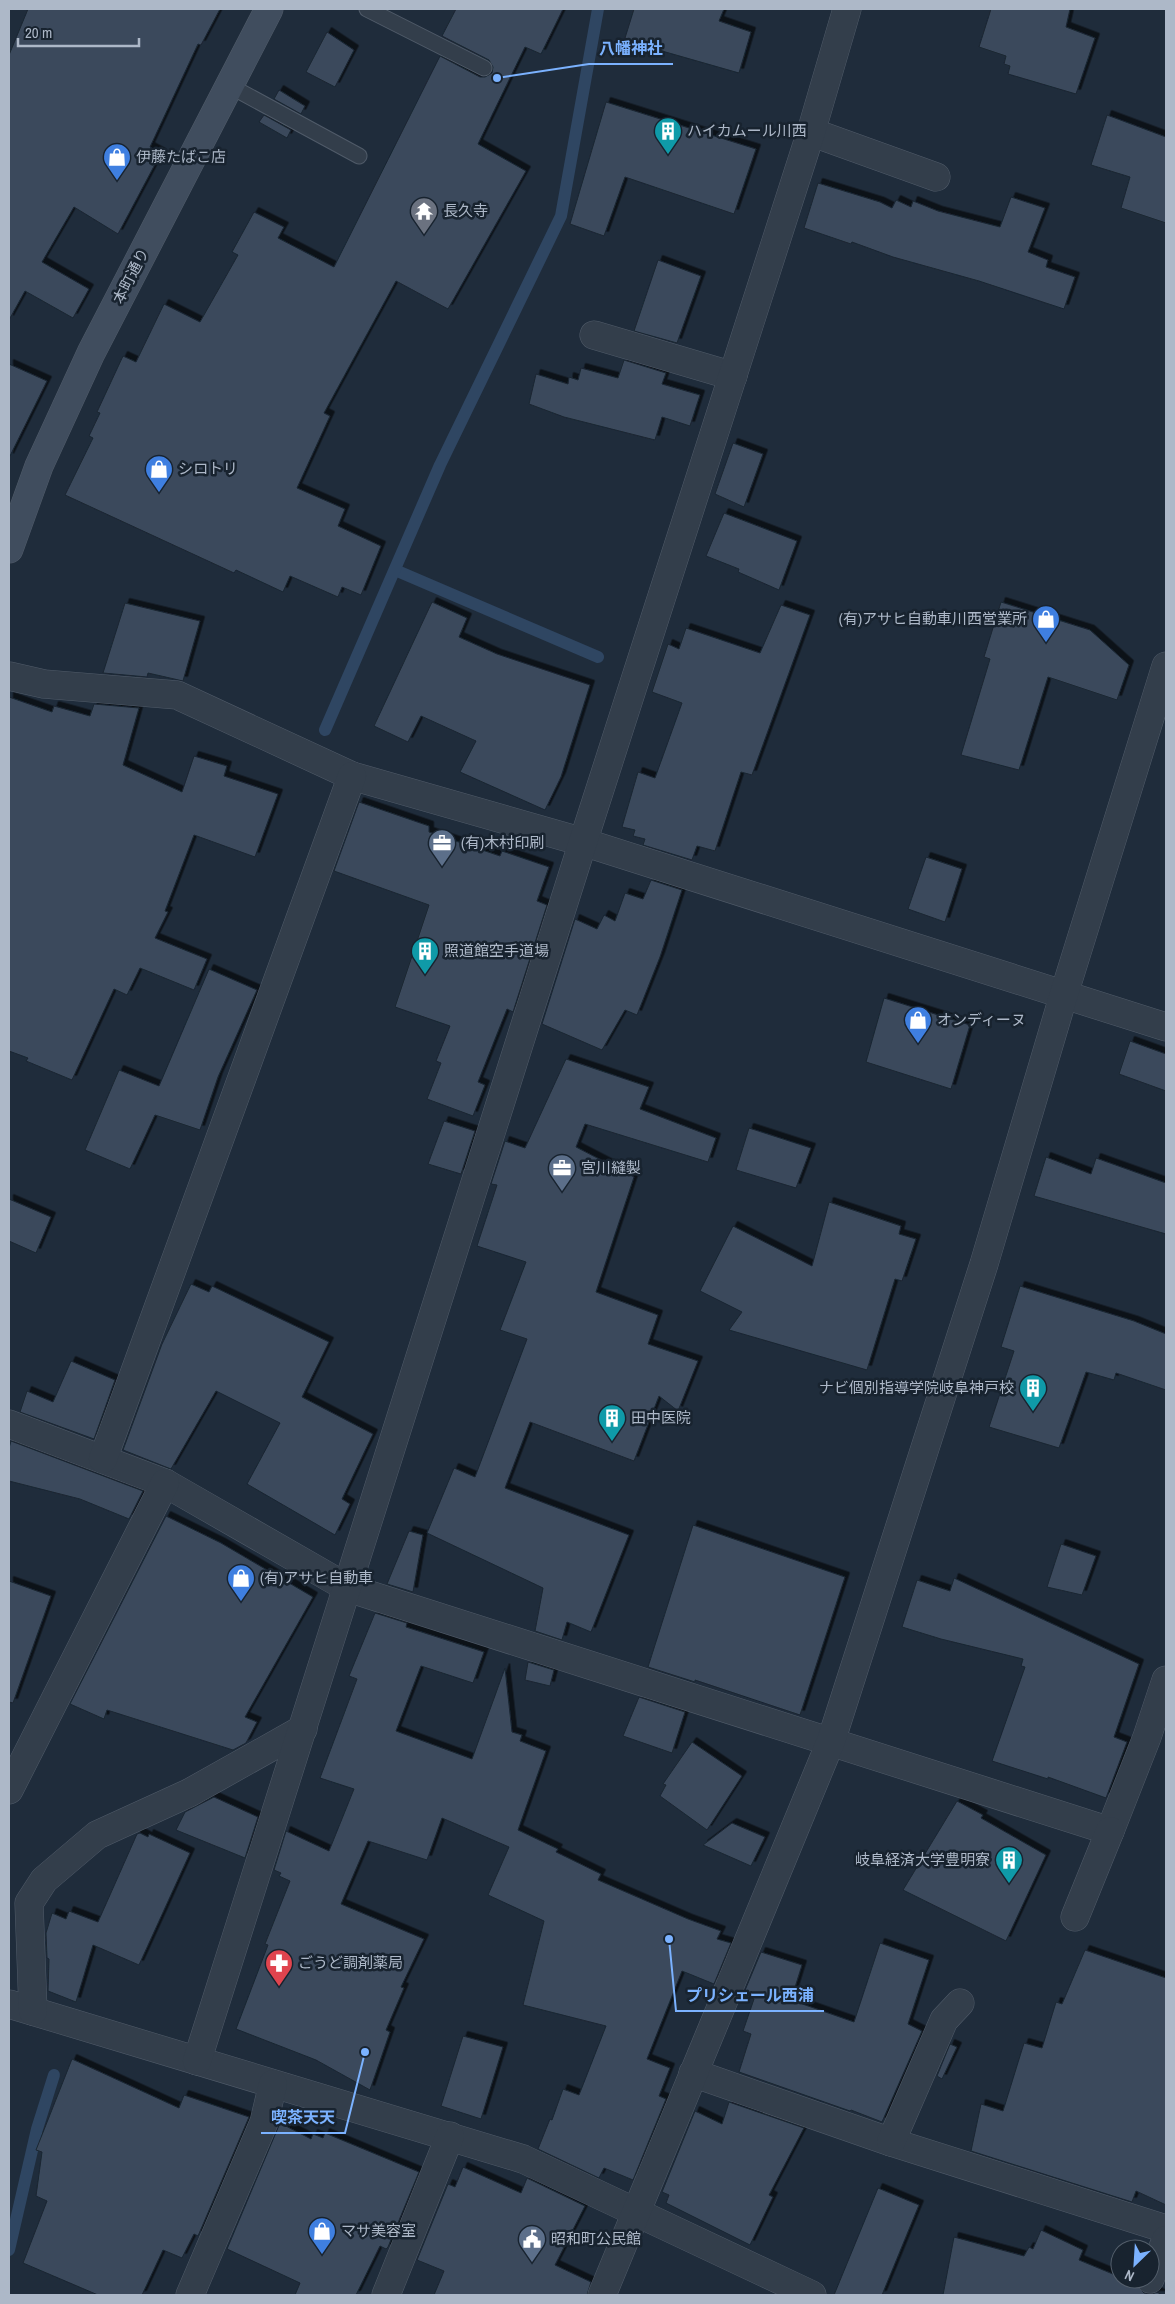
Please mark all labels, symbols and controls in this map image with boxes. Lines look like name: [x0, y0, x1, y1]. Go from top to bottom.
scale bar: [18, 15, 139, 47]
text: 20 m: [25, 22, 52, 43]
callout: 八幡神社: [589, 33, 673, 64]
text: 八幡神社: [599, 37, 663, 59]
building icon: ハイカムール川西: [653, 116, 683, 155]
place label: ハイカムール川西: [687, 120, 807, 141]
shop icon: 伊藤たばこ店: [102, 142, 132, 181]
place label: 伊藤たばこ店: [136, 146, 226, 167]
temple icon: 長久寺: [409, 196, 439, 235]
place label: 長久寺: [443, 200, 488, 221]
street label: 本町通り: [108, 244, 154, 307]
shop icon: シロトリ: [144, 454, 174, 493]
place label: シロトリ: [178, 458, 238, 479]
shop icon: (有)アサヒ自動車川西営業所: [1031, 604, 1061, 643]
place label: (有)アサヒ自動車川西営業所: [839, 608, 1027, 629]
office icon: (有)木村印刷: [427, 828, 457, 867]
place label: (有)木村印刷: [461, 832, 544, 853]
building icon: 照道館空手道場: [410, 936, 440, 975]
place label: 照道館空手道場: [444, 940, 549, 961]
shop icon: オンディーヌ: [903, 1005, 933, 1044]
place label: オンディーヌ: [937, 1009, 1026, 1030]
office icon: 宮川縫製: [547, 1153, 577, 1192]
place label: 宮川縫製: [581, 1157, 641, 1178]
building icon: ナビ個別指導学院岐阜神戸校: [1018, 1373, 1048, 1412]
place label: ナビ個別指導学院岐阜神戸校: [819, 1377, 1014, 1398]
building icon: 田中医院: [597, 1403, 627, 1442]
place label: 田中医院: [631, 1407, 691, 1428]
shop icon: (有)アサヒ自動車: [226, 1563, 256, 1602]
place label: (有)アサヒ自動車: [260, 1567, 373, 1588]
building icon: 岐阜経済大学豊明寮: [994, 1845, 1024, 1884]
place label: 岐阜経済大学豊明寮: [855, 1849, 990, 1870]
pharmacy icon: ごうど調剤薬局: [264, 1948, 294, 1987]
place label: ごうど調剤薬局: [298, 1952, 403, 1973]
callout: プリシェール西浦: [676, 1980, 824, 2011]
text: プリシェール西浦: [686, 1984, 814, 2006]
callout: 喫茶天天: [261, 2102, 345, 2133]
text: 喫茶天天: [271, 2106, 335, 2128]
shop icon: マサ美容室: [307, 2216, 337, 2255]
place label: マサ美容室: [341, 2220, 416, 2241]
public building icon: 昭和町公民館: [517, 2224, 547, 2263]
place label: 昭和町公民館: [551, 2228, 641, 2249]
north arrow: [1110, 2239, 1160, 2289]
text: N: [1122, 2266, 1137, 2286]

